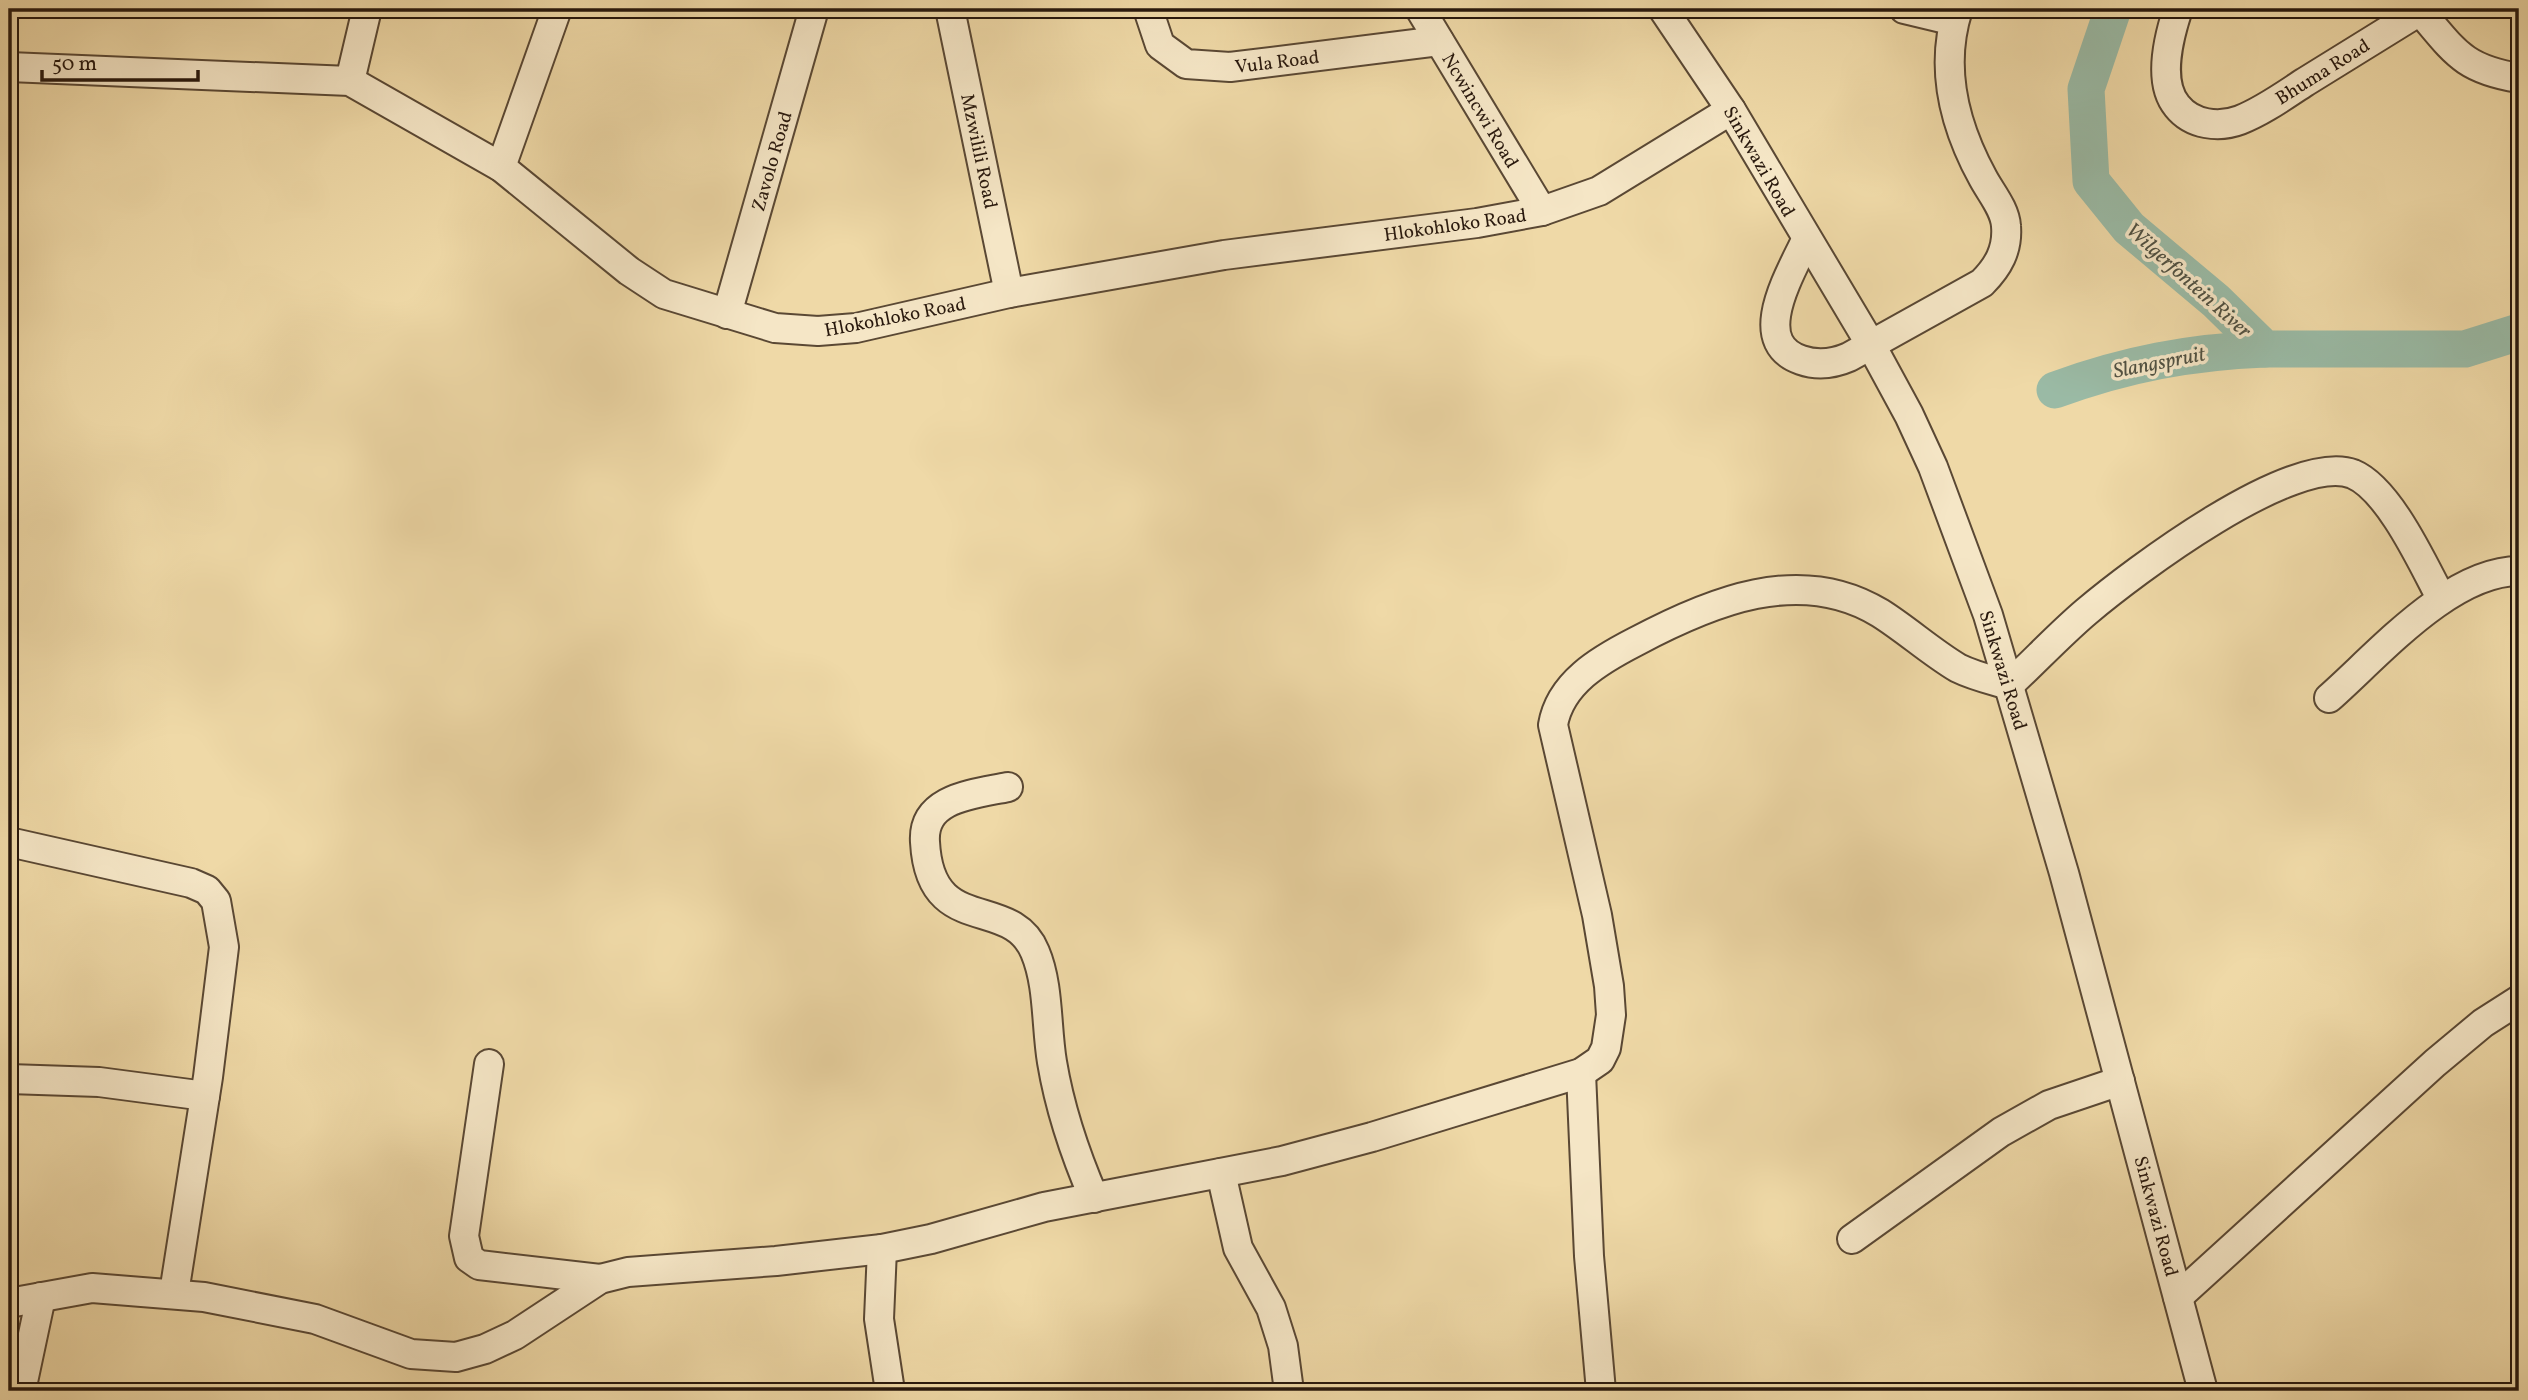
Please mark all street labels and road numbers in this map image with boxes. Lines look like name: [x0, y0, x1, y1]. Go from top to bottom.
street label: Bhuma Road: [2271, 33, 2375, 112]
street label: Vula Road: [1234, 45, 1321, 81]
street label: Ncwincwi Road: [1435, 49, 1524, 173]
street label: Mzwilili Road: [953, 91, 1003, 211]
street label: Sinkwazi Road: [1716, 102, 1801, 222]
street label: Zavolo Road: [746, 108, 800, 215]
street label: Hlokohloko Road: [1382, 203, 1528, 249]
street label: Hlokohloko Road: [822, 291, 968, 344]
street label: Sinkwazi Road: [1972, 607, 2033, 734]
street label: Sinkwazi Road: [2126, 1153, 2184, 1280]

